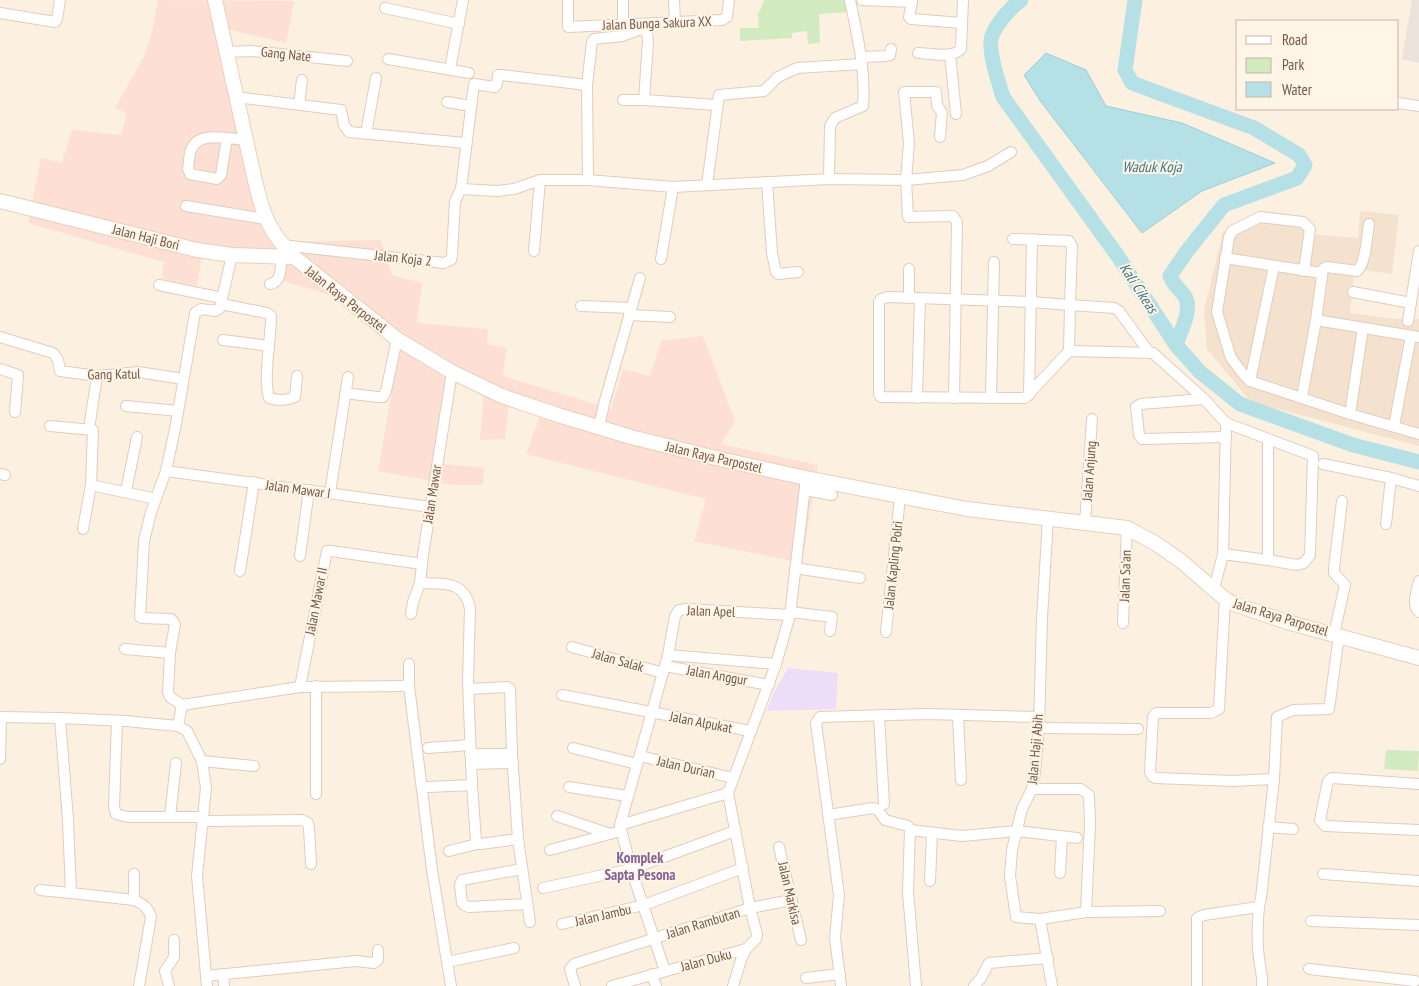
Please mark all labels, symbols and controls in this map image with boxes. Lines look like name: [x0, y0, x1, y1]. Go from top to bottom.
street label: Jalan Bunga Sakura XX: [601, 12, 712, 34]
legend: [1236, 20, 1399, 110]
text: Road: [1282, 30, 1308, 49]
street label: Gang Nate: [260, 42, 312, 66]
text: Park: [1282, 55, 1304, 74]
text: Water: [1282, 80, 1313, 99]
water label: Waduk Koja: [1122, 157, 1183, 176]
street label: Jalan Haji Bori: [110, 220, 181, 254]
street label: Jalan Koja 2: [373, 246, 432, 270]
water label: Kali Cikeas: [1116, 259, 1163, 318]
street label: Jalan Raya Parpostel: [301, 261, 391, 337]
street label: Gang Katul: [87, 365, 141, 383]
street label: Jalan Raya Parpostel: [663, 437, 765, 477]
street label: Jalan Anjung: [1078, 440, 1100, 503]
street label: Jalan Mawar: [418, 463, 446, 526]
street label: Jalan Mawar I: [263, 475, 332, 502]
street label: Jalan Kapling Polri: [879, 520, 907, 611]
street label: Jalan Sa'an: [1115, 550, 1135, 603]
street label: Jalan Mawar II: [300, 566, 331, 637]
street label: Jalan Raya Parpostel: [1230, 594, 1331, 640]
street label: Jalan Apel: [686, 601, 736, 621]
street label: Jalan Salak: [589, 644, 646, 676]
street label: Jalan Anggur: [684, 661, 749, 689]
street label: Jalan Alpukat: [667, 707, 734, 737]
street label: Jalan Haji Abih: [1023, 713, 1047, 786]
street label: Jalan Durian: [654, 751, 717, 782]
district label: Komplek Sapta Pesona: [604, 848, 676, 884]
street label: Jalan Markisa: [774, 859, 806, 926]
street label: Jalan Jambu: [572, 900, 633, 930]
street label: Jalan Rambutan: [663, 903, 742, 943]
street label: Jalan Duku: [678, 945, 733, 976]

